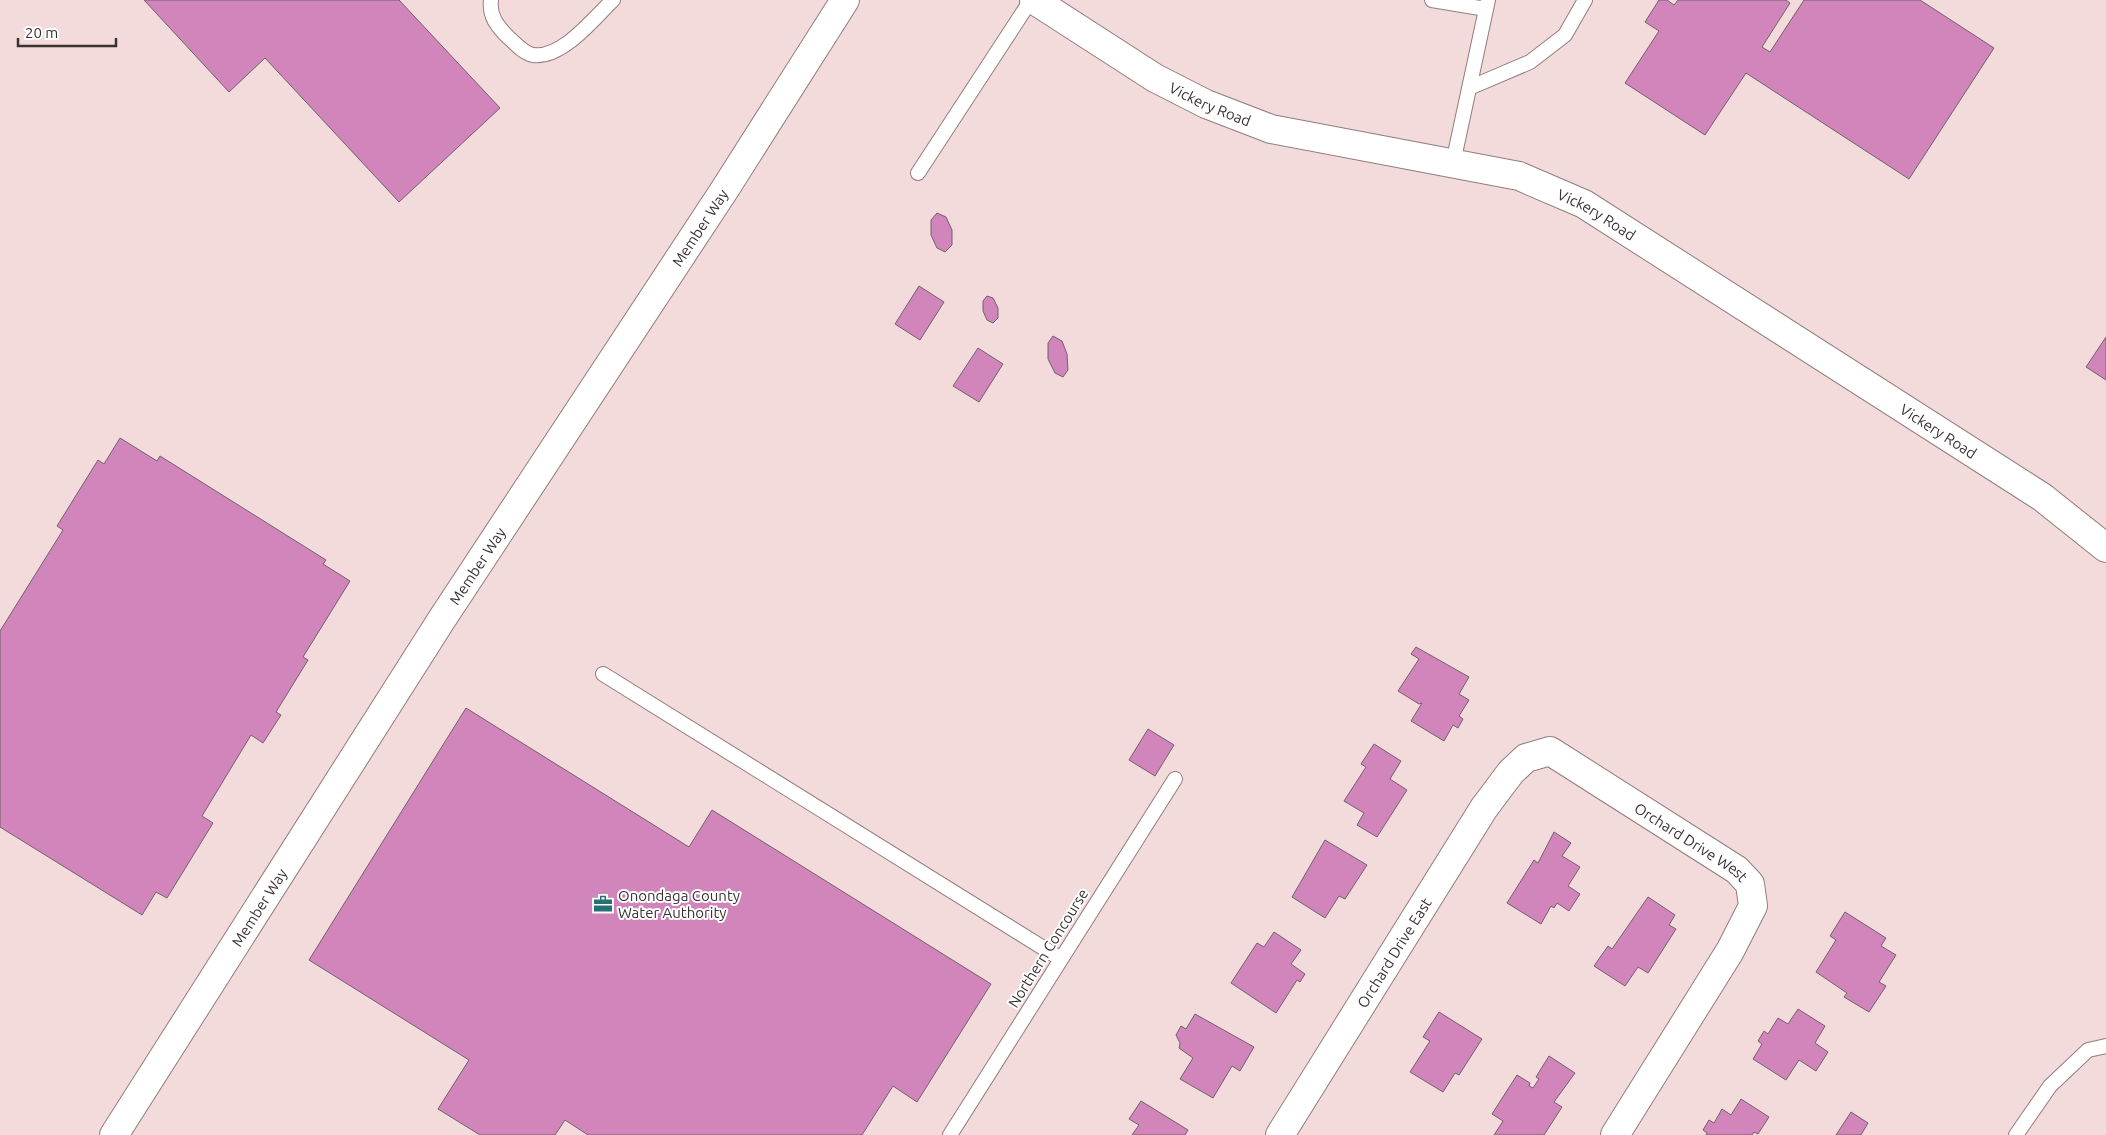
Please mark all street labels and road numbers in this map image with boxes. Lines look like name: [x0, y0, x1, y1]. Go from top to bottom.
street label: Vickery Road: [1167, 78, 1253, 129]
street label: Vickery Road: [1555, 185, 1639, 243]
street label: Member Way: [668, 186, 731, 269]
street label: Vickery Road: [1897, 400, 1980, 462]
street label: Member Way: [445, 524, 509, 608]
street label: Orchard Drive West: [1632, 799, 1752, 885]
street label: Member Way: [228, 865, 290, 949]
street label: Northern Concourse: [1005, 885, 1091, 1011]
street label: Orchard Drive East: [1353, 895, 1434, 1011]

